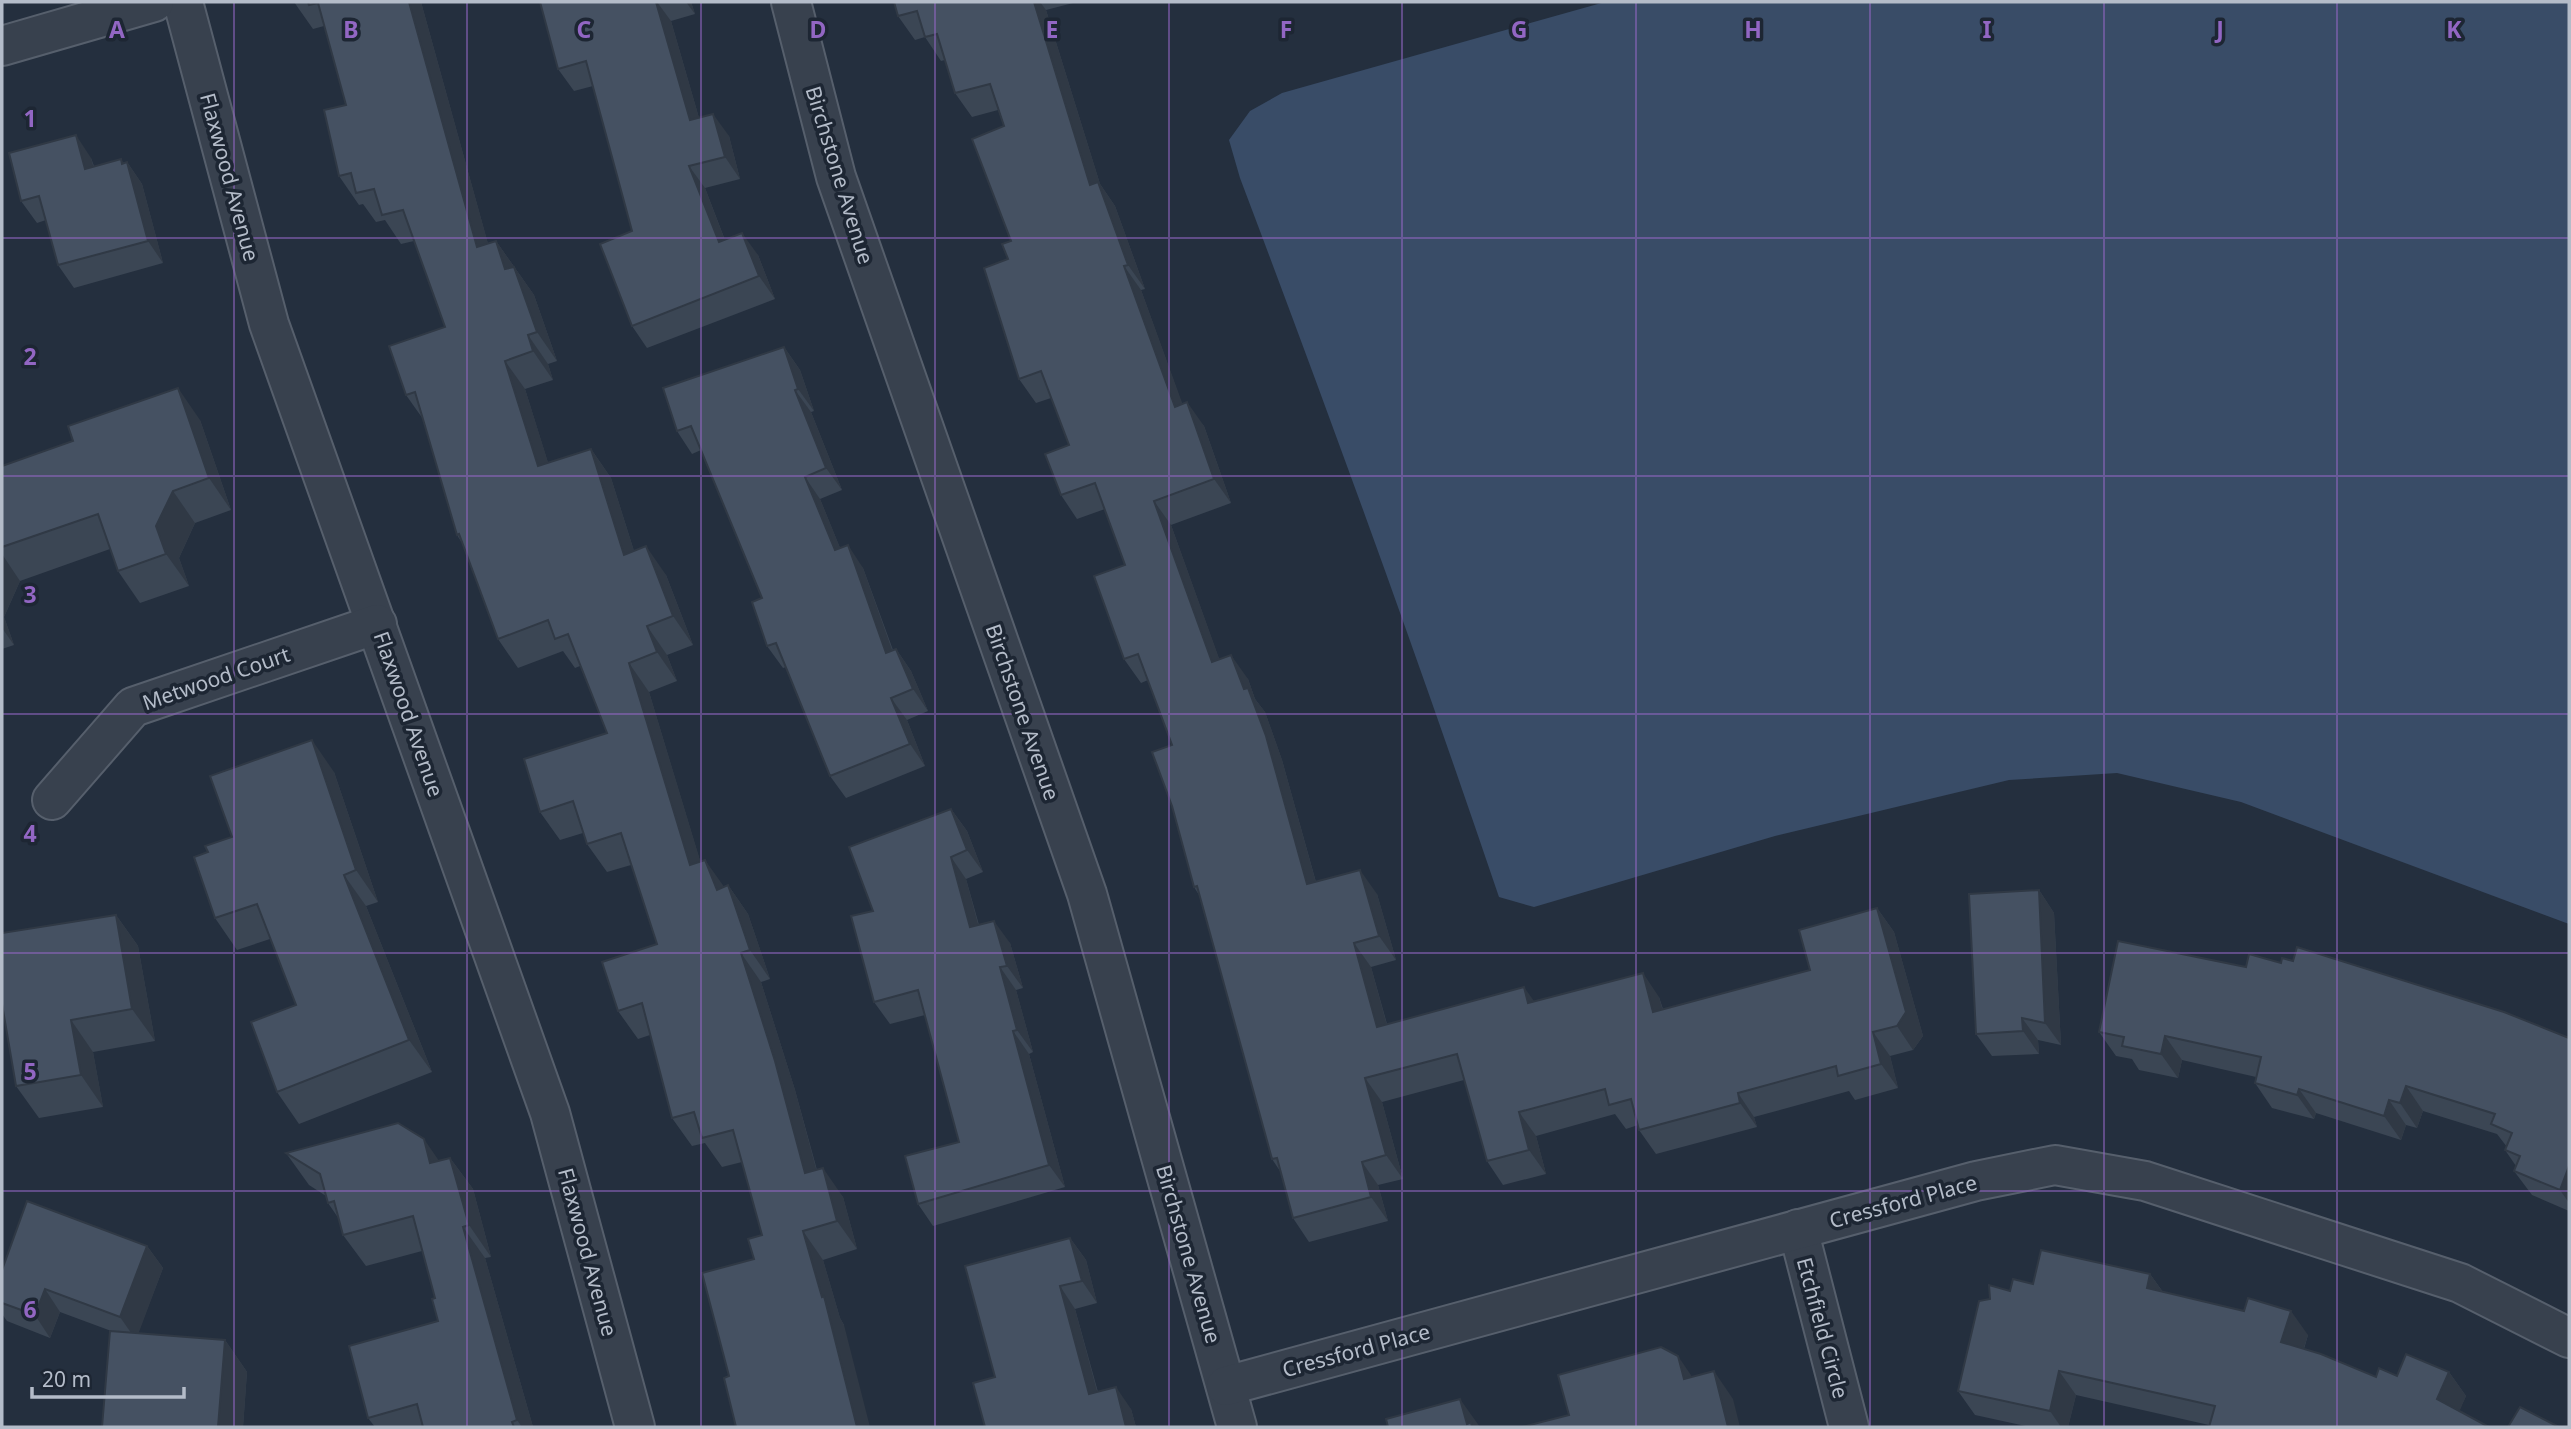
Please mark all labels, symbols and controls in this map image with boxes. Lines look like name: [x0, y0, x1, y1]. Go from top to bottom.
text: A: [109, 13, 125, 45]
text: B: [343, 13, 359, 45]
text: C: [577, 13, 592, 45]
text: D: [810, 13, 826, 45]
text: E: [1046, 13, 1058, 45]
text: F: [1280, 13, 1292, 45]
text: G: [1511, 13, 1527, 45]
text: H: [1744, 13, 1762, 45]
text: I: [1983, 13, 1992, 45]
text: J: [2214, 13, 2224, 45]
text: K: [2446, 13, 2462, 45]
street label: Birchstone Avenue: [800, 83, 880, 267]
street label: Flaxwood Avenue: [194, 90, 266, 264]
text: 1: [23, 102, 37, 134]
text: 2: [23, 340, 37, 372]
text: 3: [23, 578, 37, 610]
street label: Birchstone Avenue: [980, 620, 1066, 804]
street label: Flaxwood Avenue: [368, 628, 450, 800]
street label: Metwood Court: [139, 640, 294, 716]
text: 4: [23, 817, 37, 849]
text: 5: [23, 1055, 37, 1087]
street label: Birchstone Avenue: [1150, 1161, 1228, 1347]
street label: Flaxwood Avenue: [552, 1165, 624, 1339]
street label: Cressford Place: [1826, 1168, 1980, 1234]
street label: Etchfield Circle: [1791, 1254, 1855, 1402]
text: 6: [23, 1293, 37, 1325]
street label: Cressford Place: [1279, 1317, 1433, 1383]
scale bar: [32, 1356, 184, 1400]
text: 20 m: [42, 1365, 91, 1393]

